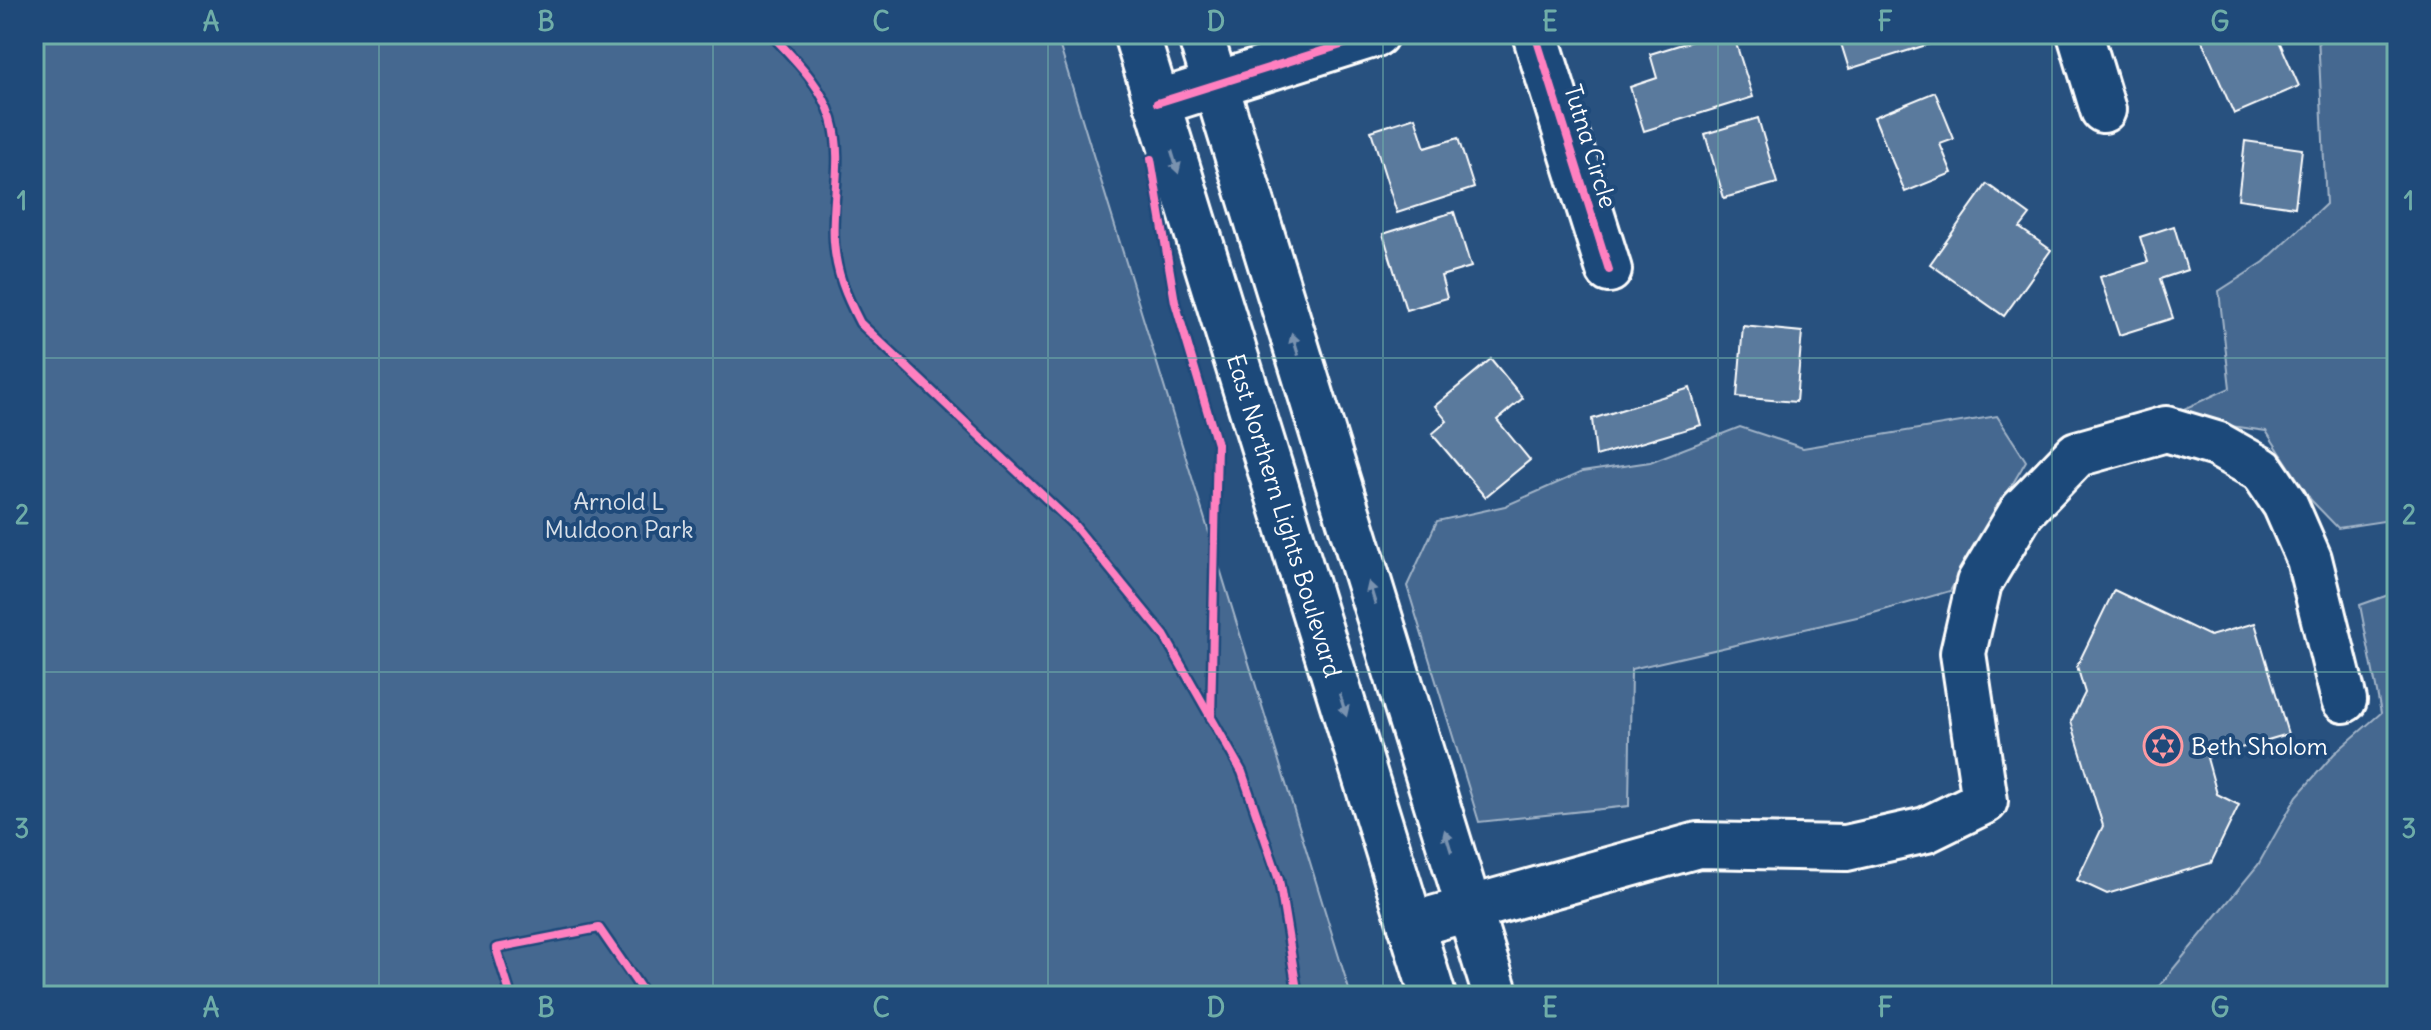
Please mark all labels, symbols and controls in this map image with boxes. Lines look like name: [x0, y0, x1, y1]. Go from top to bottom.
text: A: [203, 5, 220, 38]
text: B: [537, 5, 555, 38]
text: C: [872, 5, 890, 38]
text: D: [1207, 5, 1225, 38]
text: E: [1542, 5, 1558, 38]
text: F: [1878, 5, 1893, 38]
text: G: [2211, 5, 2230, 38]
street label: Tutna Circle: [1558, 81, 1624, 211]
one-way arrow: [1169, 150, 1182, 174]
text: 1: [17, 184, 27, 217]
text: 1: [2404, 184, 2414, 217]
one-way arrow: [1288, 332, 1301, 356]
street label: East Northern Lights Boulevard: [1221, 350, 1349, 681]
park label: Arnold L Muldoon Park: [545, 486, 694, 544]
text: 2: [15, 498, 29, 531]
text: 2: [2402, 498, 2416, 531]
one-way arrow: [1365, 580, 1378, 604]
one-way arrow: [1337, 693, 1350, 717]
synagogue icon: Beth Sholom: [2142, 725, 2184, 767]
place label: Beth Sholom: [2191, 731, 2328, 761]
text: 3: [15, 812, 29, 845]
text: 3: [2402, 812, 2416, 845]
one-way arrow: [1442, 829, 1454, 853]
text: A: [203, 991, 220, 1024]
text: B: [537, 991, 555, 1024]
text: C: [872, 991, 890, 1024]
text: D: [1207, 991, 1225, 1024]
text: E: [1542, 991, 1558, 1024]
text: F: [1878, 991, 1893, 1024]
text: G: [2211, 991, 2230, 1024]

